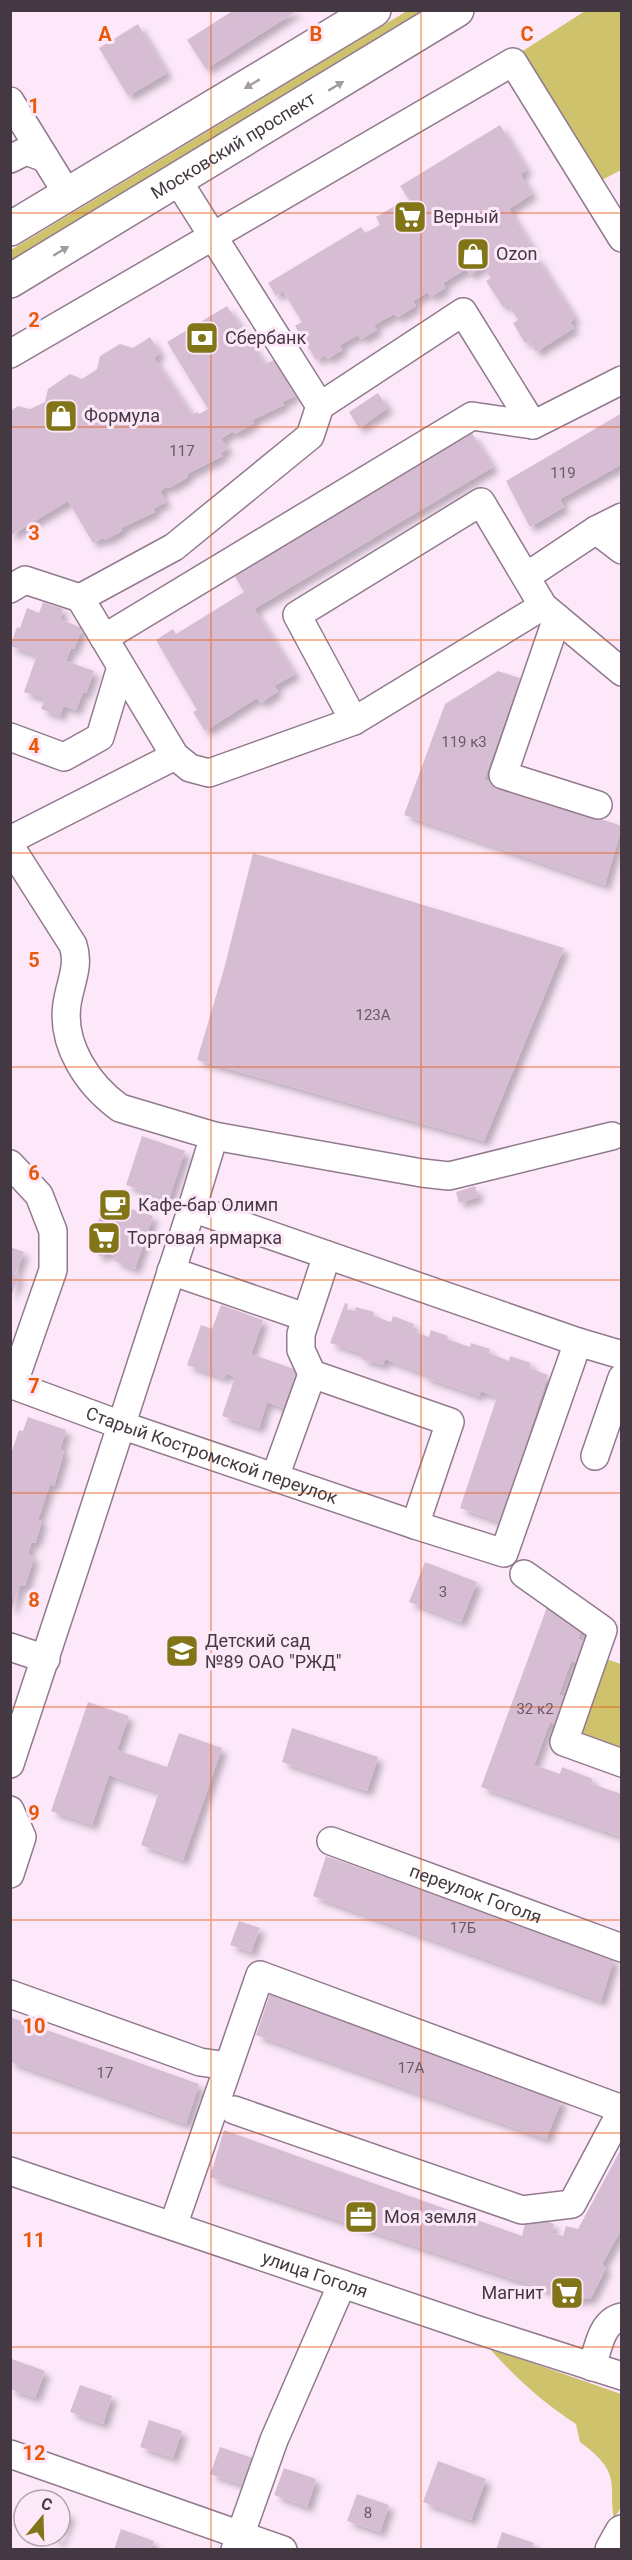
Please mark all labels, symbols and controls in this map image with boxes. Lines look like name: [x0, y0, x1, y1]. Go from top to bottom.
text: A: [98, 22, 112, 46]
text: B: [310, 22, 322, 46]
text: C: [520, 22, 534, 46]
one-way arrow: [244, 79, 260, 90]
one-way arrow: [328, 80, 344, 91]
street label: Московский проспект: [147, 87, 319, 203]
text: 1: [28, 94, 40, 118]
supermarket icon: Верный: [392, 199, 428, 235]
place label: Верный: [433, 206, 499, 227]
shop icon: Ozon: [455, 236, 491, 272]
place label: Ozon: [496, 243, 537, 264]
one-way arrow: [53, 246, 69, 257]
text: 2: [28, 308, 40, 332]
bank icon: Сбербанк: [184, 320, 220, 356]
place label: Сбербанк: [225, 327, 306, 348]
shop icon: Формула: [43, 398, 79, 434]
place label: Формула: [84, 405, 160, 426]
house number: 117: [169, 442, 195, 460]
house number: 119: [550, 464, 576, 482]
text: 3: [28, 521, 40, 545]
house number: 119 к3: [441, 733, 487, 751]
text: 4: [28, 734, 40, 758]
text: 5: [28, 948, 40, 972]
house number: 123А: [355, 1006, 391, 1024]
text: 6: [28, 1161, 40, 1185]
cafe icon: Кафе-бар Олимп: [97, 1187, 133, 1223]
place label: Кафе-бар Олимп: [138, 1194, 278, 1215]
supermarket icon: Торговая ярмарка: [86, 1220, 122, 1256]
place label: Торговая ярмарка: [127, 1227, 282, 1248]
text: 7: [28, 1374, 40, 1398]
street label: Старый Костромской переулок: [83, 1402, 341, 1508]
house number: 3: [439, 1583, 447, 1601]
text: 8: [28, 1588, 40, 1612]
place label: Детский сад №89 ОАО "РЖД": [205, 1630, 342, 1672]
school or university icon: Детский сад №89 ОАО "РЖД": [164, 1633, 200, 1669]
house number: 32 к2: [516, 1700, 554, 1718]
text: 9: [28, 1801, 40, 1825]
street label: переулок Гоголя: [407, 1860, 545, 1928]
house number: 17Б: [450, 1919, 476, 1937]
text: 10: [23, 2014, 45, 2038]
house number: 17А: [398, 2059, 425, 2077]
house number: 17: [97, 2064, 113, 2082]
office icon: Моя земля: [343, 2199, 379, 2235]
place label: Моя земля: [384, 2206, 477, 2227]
text: 11: [23, 2228, 45, 2252]
street label: улица Гоголя: [259, 2246, 371, 2302]
supermarket icon: Магнит: [549, 2275, 585, 2311]
place label: Магнит: [482, 2282, 544, 2303]
text: 12: [23, 2441, 45, 2465]
north arrow: [12, 2488, 72, 2548]
text: С: [39, 2494, 55, 2515]
house number: 8: [364, 2504, 372, 2522]

